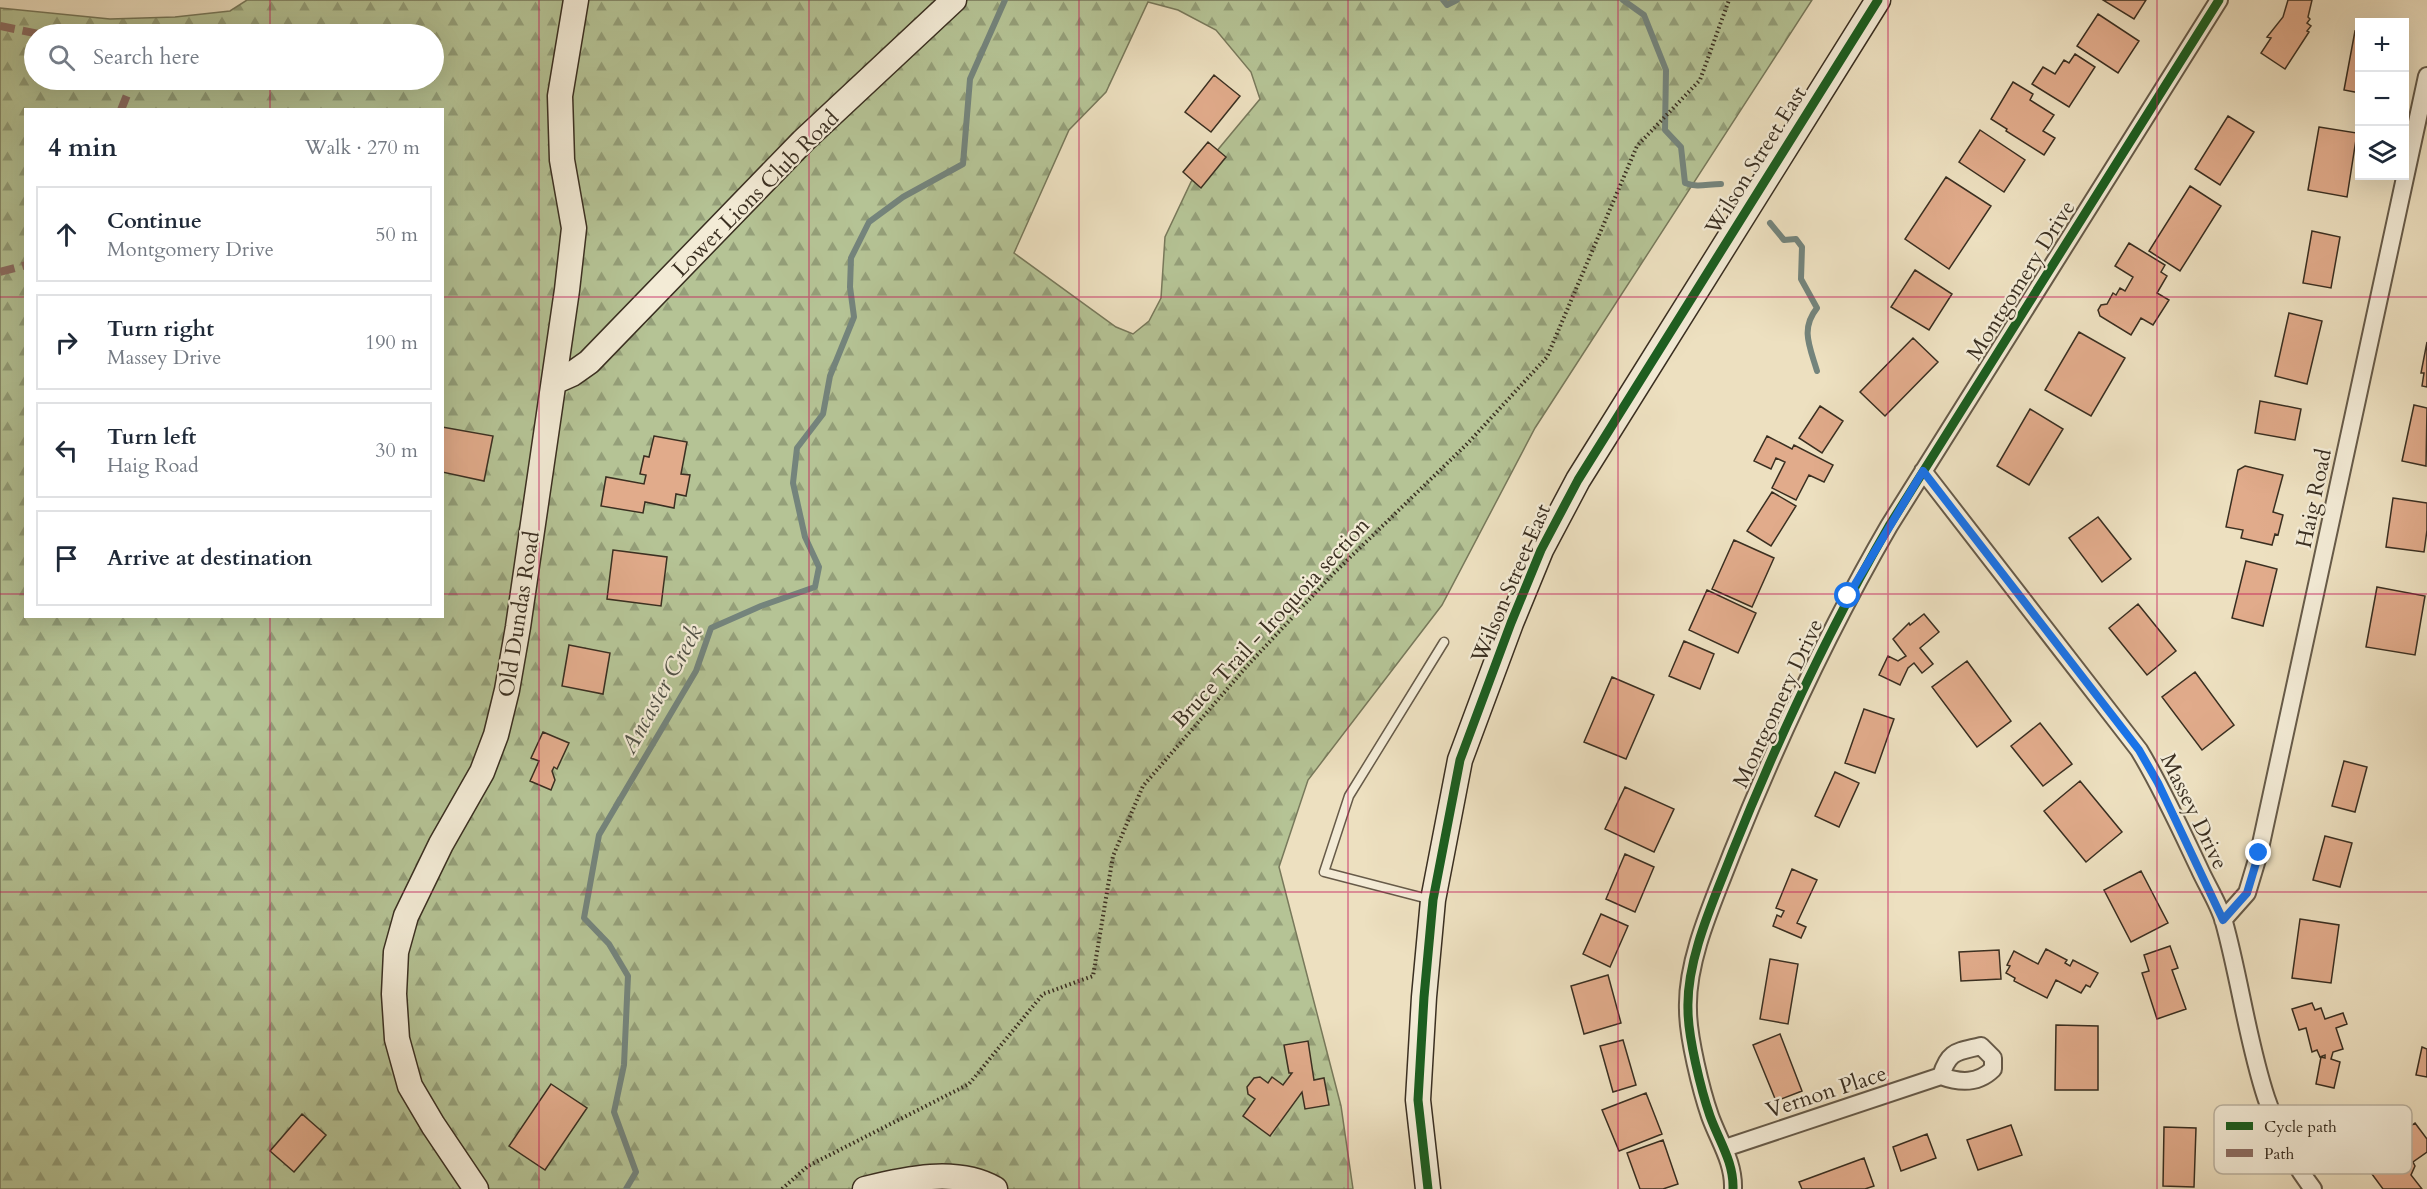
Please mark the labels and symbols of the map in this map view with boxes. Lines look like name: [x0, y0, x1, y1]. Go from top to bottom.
street label: Wilson Street East: [1698, 80, 1814, 241]
street label: Lower Lions Club Road: [666, 104, 846, 284]
street label: Montgomery Drive: [1959, 195, 2082, 366]
street label: Haig Road: [2289, 446, 2339, 551]
street label: Wilson Street East: [1464, 499, 1558, 668]
street label: Bruce Trail - Iroquoia section: [1165, 511, 1377, 734]
street label: Old Dundas Road: [491, 529, 547, 699]
route start: [1834, 582, 1860, 608]
street label: Montgomery Drive: [1726, 614, 1830, 793]
water label: Ancaster Creek: [612, 619, 711, 761]
street label: Massey Drive: [2153, 748, 2235, 874]
route end: [2245, 839, 2271, 865]
street label: Vernon Place: [1762, 1058, 1890, 1126]
legend: [2214, 1105, 2412, 1174]
text: Cycle path: [2264, 1116, 2337, 1138]
text: Path: [2264, 1143, 2294, 1165]

